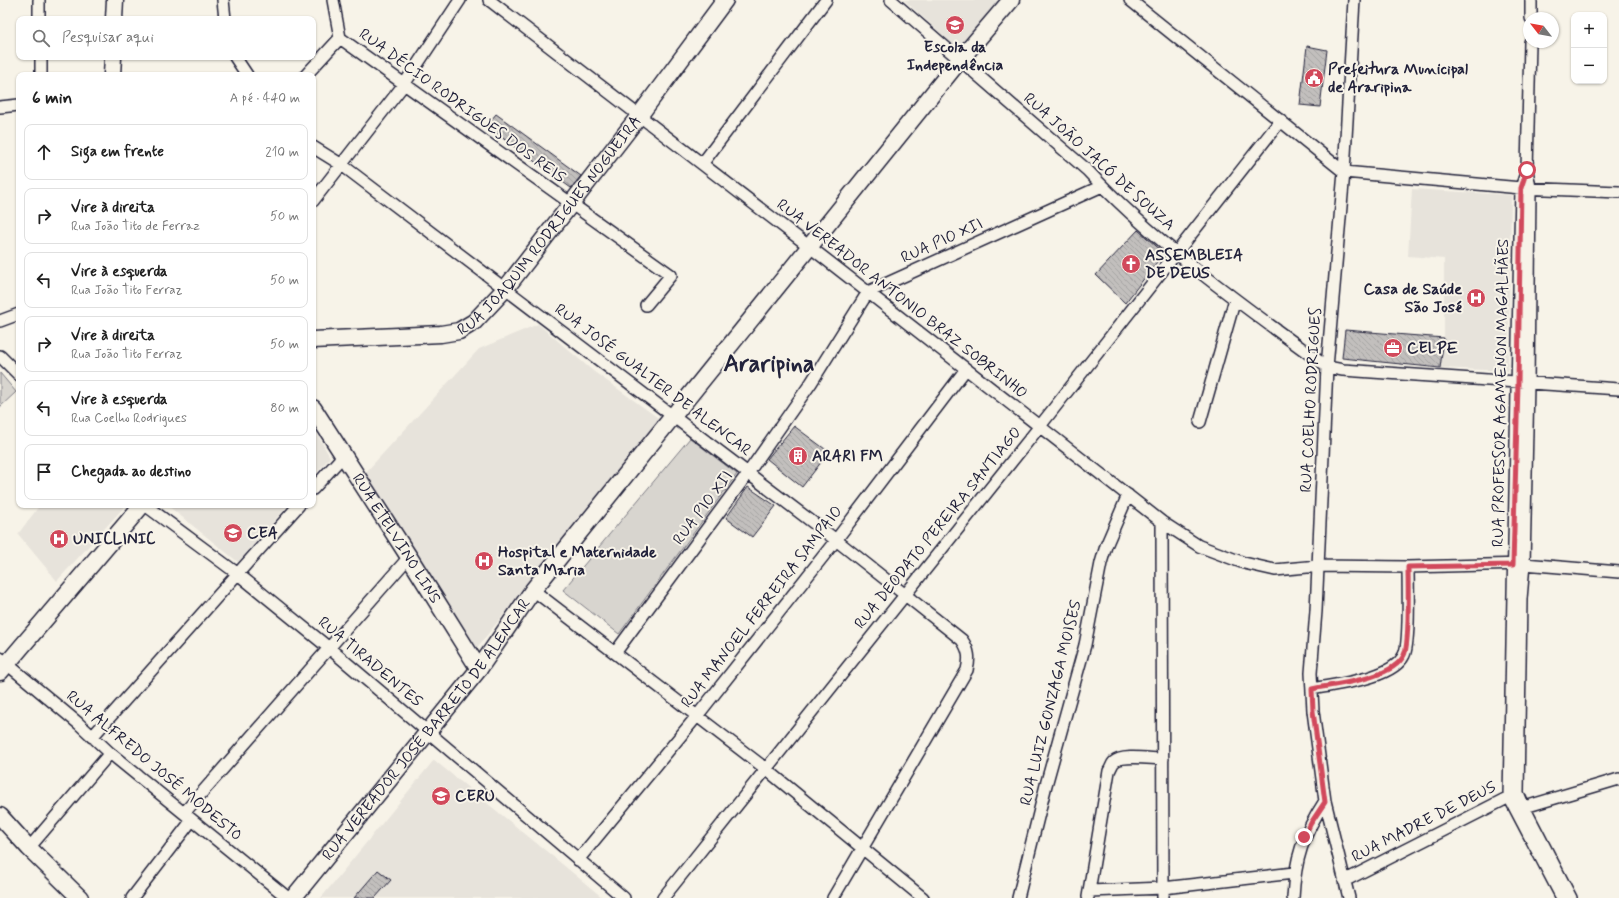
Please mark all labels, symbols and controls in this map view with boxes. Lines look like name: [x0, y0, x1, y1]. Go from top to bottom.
north arrow: [1523, 12, 1559, 48]
map controls: [1571, 12, 1607, 84]
button: +: [1571, 12, 1607, 48]
school or university icon: Escola da Independência: [944, 14, 966, 36]
search box: [16, 16, 316, 60]
street label: RUA DÉCIO RODRIGUES DOS REIS: [354, 24, 570, 188]
icon: search: [30, 27, 52, 49]
text: Pesquisar aqui: [62, 28, 154, 48]
place label: Escola da Independência: [907, 37, 1003, 76]
button: −: [1571, 48, 1607, 84]
place label: Prefeitura Municipal de Araripina: [1328, 59, 1468, 98]
public building icon: Prefeitura Municipal de Araripina: [1303, 67, 1325, 89]
text: 6 min: [32, 87, 72, 109]
street label: RUA JOÃO JACÓ DE SOUZA: [1019, 88, 1179, 236]
text: A pé · 440 m: [230, 90, 300, 107]
street label: RUA JOAQUIM RODRIGUES NOGUEIRA: [453, 111, 646, 340]
icon: ahead: [33, 141, 55, 163]
text: Siga em frente: [71, 142, 164, 162]
text: 210 m: [265, 144, 299, 161]
route start: [1518, 161, 1536, 179]
street label: RUA VEREADOR ANTONIO BRAZ SOBRINHO: [772, 194, 1032, 404]
text: Vire à direita: [71, 198, 155, 218]
icon: right: [33, 205, 55, 227]
text: 50 m: [270, 208, 299, 225]
street label: RUA PIO XII: [898, 214, 986, 268]
text: Rua João Tito de Ferraz: [71, 218, 200, 235]
street label: RUA PROFESSOR AGAMENON MAGALHÃES: [1488, 238, 1514, 547]
place label: ASSEMBLEIA DE DEUS: [1145, 245, 1243, 284]
church icon: ASSEMBLEIA DE DEUS: [1120, 253, 1142, 275]
text: Vire à esquerda: [71, 262, 167, 282]
icon: left: [33, 269, 55, 291]
text: 50 m: [270, 272, 299, 289]
place label: Casa de Saúde São José: [1363, 279, 1463, 318]
text: Rua João Tito Ferraz: [71, 282, 182, 299]
hospital icon: Casa de Saúde São José: [1465, 287, 1487, 309]
street label: RUA JOSÉ GUALTER DE ALENCAR: [550, 299, 756, 461]
street label: RUA COELHO RODRIGUES: [1296, 307, 1326, 493]
text: Vire à direita: [71, 326, 155, 346]
icon: right: [33, 333, 55, 355]
text: 50 m: [270, 336, 299, 353]
office icon: CELPE: [1382, 337, 1404, 359]
place label: CELPE: [1407, 338, 1459, 359]
text: Rua João Tito Ferraz: [71, 346, 182, 363]
district label: Araripina: [723, 349, 815, 380]
text: Vire à esquerda: [71, 390, 167, 410]
icon: left: [33, 397, 55, 419]
text: 80 m: [270, 400, 299, 417]
text: Rua Coelho Rodrigues: [71, 410, 187, 427]
street label: RUA DEODATO PEREIRA SANTIAGO: [850, 422, 1026, 634]
building icon: ARARI FM: [787, 445, 809, 467]
place label: ARARI FM: [812, 446, 883, 467]
icon: arrive: [33, 461, 55, 483]
text: Chegada ao destino: [71, 462, 191, 482]
street label: RUA PIO XII: [668, 467, 738, 549]
street label: RUA ETELVINO LINS: [347, 469, 446, 608]
street label: RUA MANOEL FERREIRA SAMPAIO: [676, 501, 848, 713]
school or university icon: CEA: [222, 522, 244, 544]
place label: CEA: [247, 523, 278, 544]
hospital icon: UNICLINIC: [48, 528, 70, 550]
place label: UNICLINIC: [73, 529, 156, 550]
place label: Hospital e Maternidade Santa Maria: [498, 542, 657, 581]
hospital icon: Hospital e Maternidade Santa Maria: [473, 550, 495, 572]
street label: RUA VEREADOR JOSÉ BARRETO DE ALENCAR: [317, 594, 535, 865]
street label: RUA LUIZ GONZAGA MOISES: [1015, 598, 1087, 808]
street label: RUA TIRADENTES: [313, 612, 427, 712]
street label: RUA ALFREDO JOSÉ MODESTO: [62, 686, 246, 846]
street label: RUA MADRE DE DEUS: [1348, 776, 1500, 868]
school or university icon: CERU: [430, 785, 452, 807]
place label: CERU: [455, 786, 495, 807]
route end: [1295, 828, 1313, 846]

